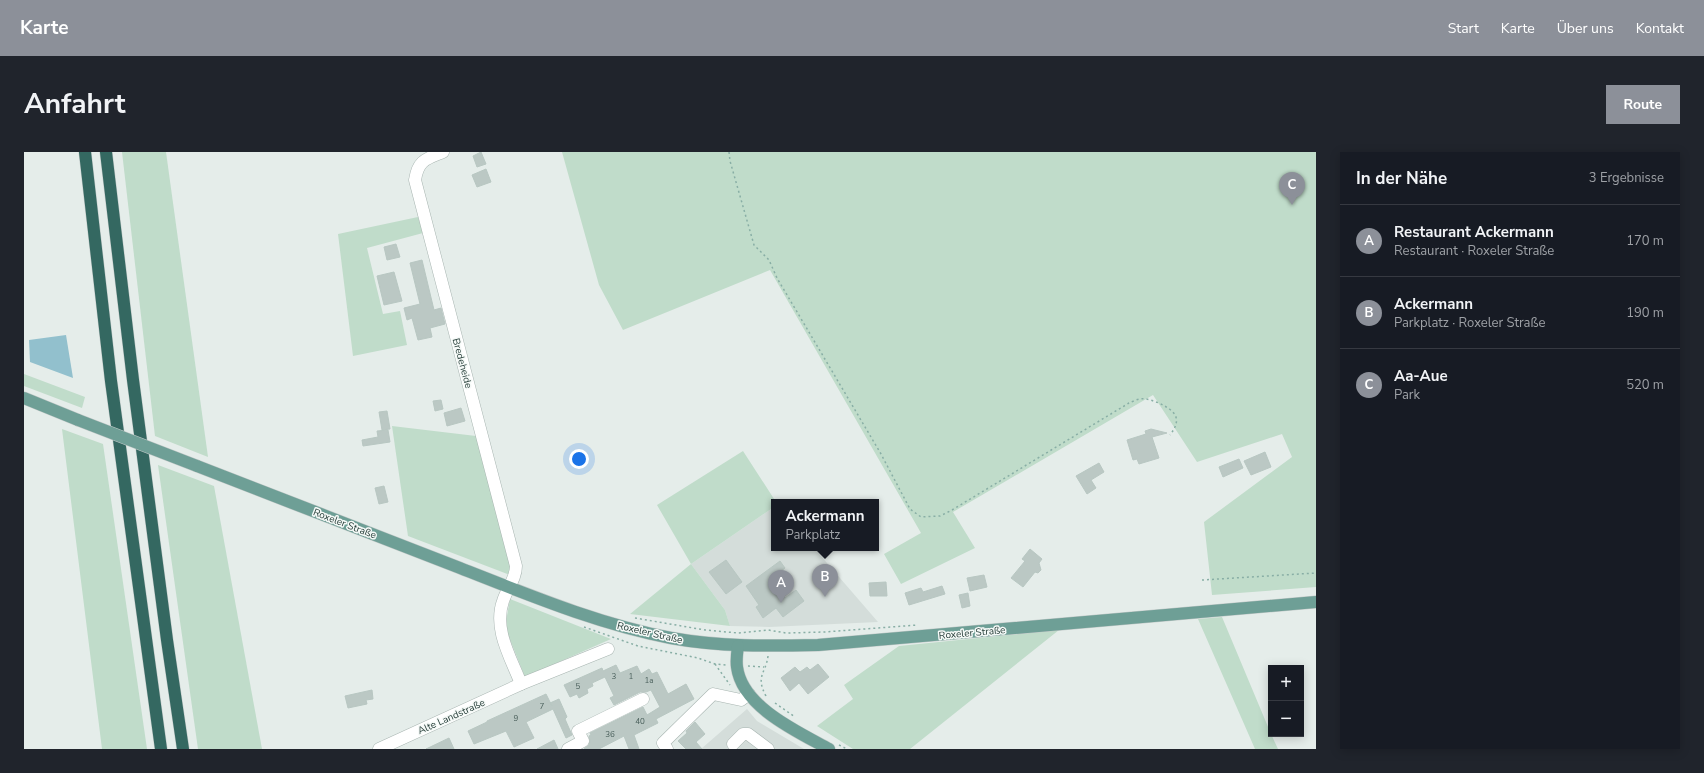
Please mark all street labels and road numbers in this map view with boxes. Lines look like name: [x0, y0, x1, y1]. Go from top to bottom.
street label: Bredeheide: [449, 337, 475, 390]
street label: Roxeler Straße: [311, 505, 378, 542]
street label: Roxeler Straße: [616, 619, 684, 647]
street label: Roxeler Straße: [938, 623, 1006, 643]
street label: Alte Landstraße: [416, 696, 487, 738]

